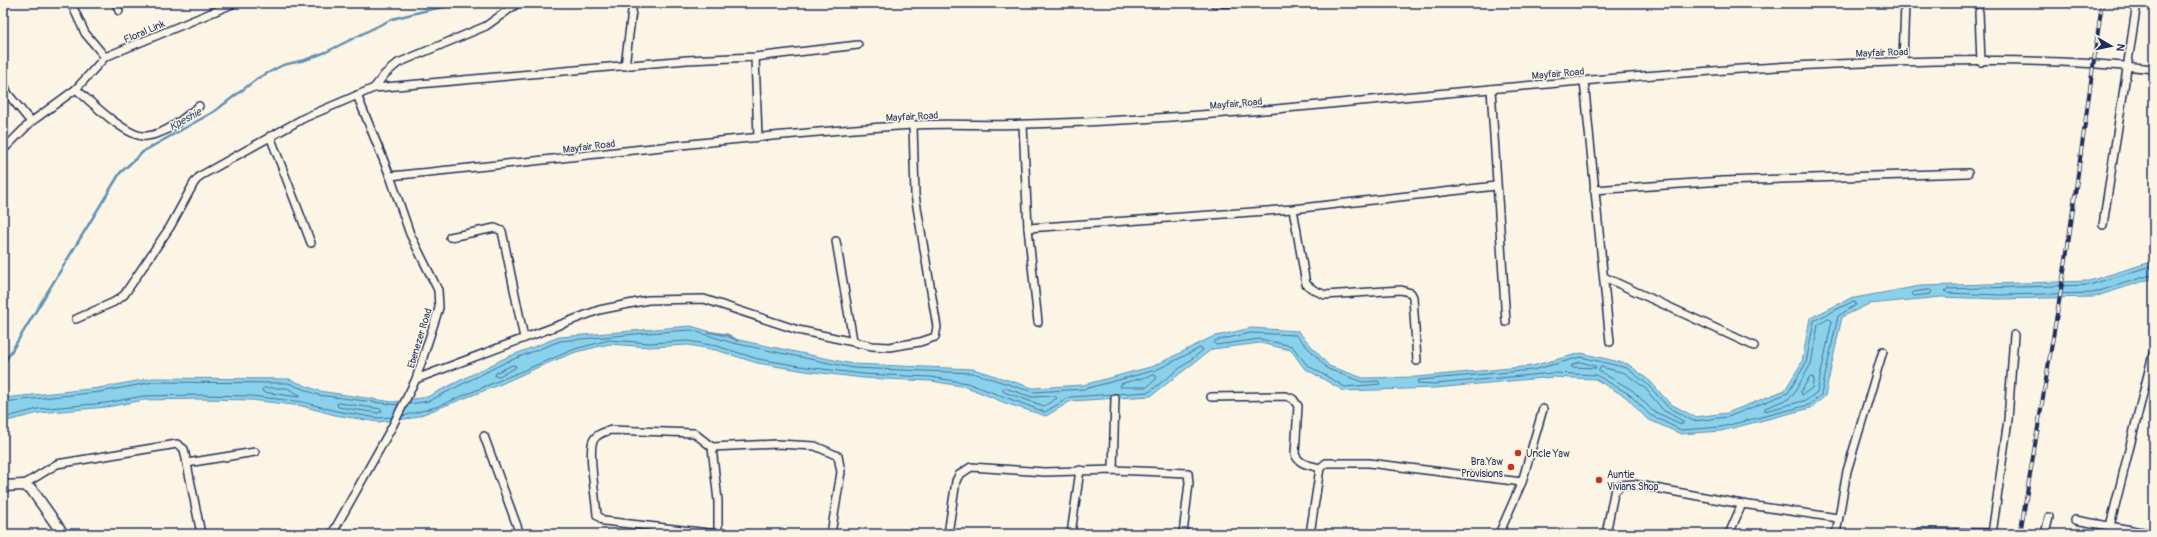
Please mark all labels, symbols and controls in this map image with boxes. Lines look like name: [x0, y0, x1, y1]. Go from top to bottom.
street label: Floral Link: [122, 18, 168, 46]
north arrow: [2091, 26, 2131, 66]
text: N: [2113, 43, 2127, 53]
street label: Mayfair Road: [1856, 46, 1909, 60]
street label: Mayfair Road: [1531, 66, 1585, 82]
street label: Mayfair Road: [1209, 96, 1263, 112]
water label: Kpeshie: [167, 105, 205, 134]
street label: Mayfair Road: [885, 110, 939, 124]
street label: Mayfair Road: [562, 138, 616, 156]
street label: Ebenezer Road: [405, 307, 435, 370]
marker: Uncle Yaw: [1513, 448, 1523, 458]
place label: Uncle Yaw: [1526, 448, 1570, 460]
place label: Bra.Yaw Provisions: [1461, 456, 1504, 480]
marker: Bra.Yaw Provisions: [1506, 462, 1516, 472]
place label: Auntie Vivians Shop: [1607, 469, 1659, 493]
marker: Auntie Vivians Shop: [1594, 475, 1604, 485]

